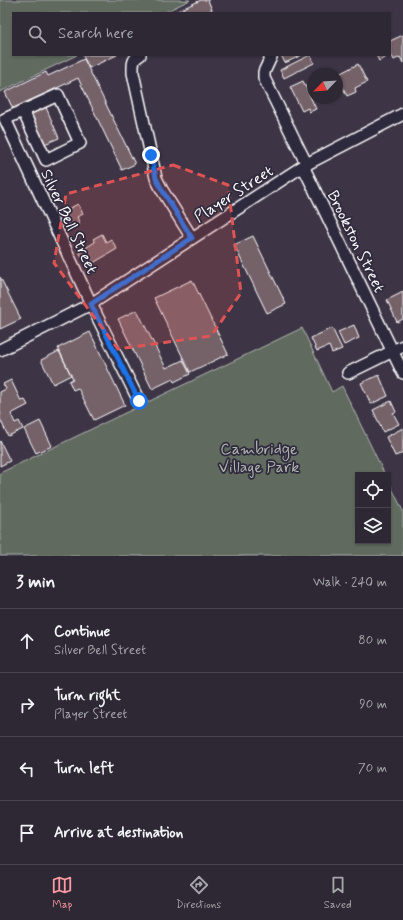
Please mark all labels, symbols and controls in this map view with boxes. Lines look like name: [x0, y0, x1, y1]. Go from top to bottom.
search box: [12, 12, 391, 56]
icon: search: [26, 23, 48, 45]
text: Search here: [58, 24, 134, 44]
north arrow: [307, 68, 343, 104]
route end: [142, 146, 160, 164]
street label: Player Street: [190, 161, 277, 228]
street label: Silver Bell Street: [35, 166, 102, 277]
street label: Brookston Street: [322, 187, 389, 296]
route start: [130, 392, 148, 410]
park label: Cambridge Village Park: [219, 439, 299, 478]
map controls: [355, 472, 391, 544]
button: locate: [355, 472, 391, 508]
button: layers: [355, 508, 391, 544]
text: 3 min: [16, 571, 55, 593]
text: Walk · 240 m: [313, 574, 387, 591]
text: Continue: [54, 622, 110, 642]
icon: ahead: [16, 630, 38, 652]
text: 80 m: [358, 632, 387, 649]
text: Silver Bell Street: [54, 642, 146, 659]
text: Turn right: [54, 686, 121, 706]
icon: right: [16, 694, 38, 716]
text: 90 m: [359, 696, 387, 713]
text: Player Street: [54, 706, 127, 723]
icon: left: [16, 758, 38, 780]
text: Turn left: [54, 759, 114, 779]
text: 70 m: [358, 760, 387, 777]
icon: arrive: [16, 822, 38, 844]
text: Arrive at destination: [54, 823, 183, 843]
tab: Map: [51, 874, 73, 912]
tab: Directions: [176, 874, 221, 912]
tab: Saved: [324, 874, 352, 912]

